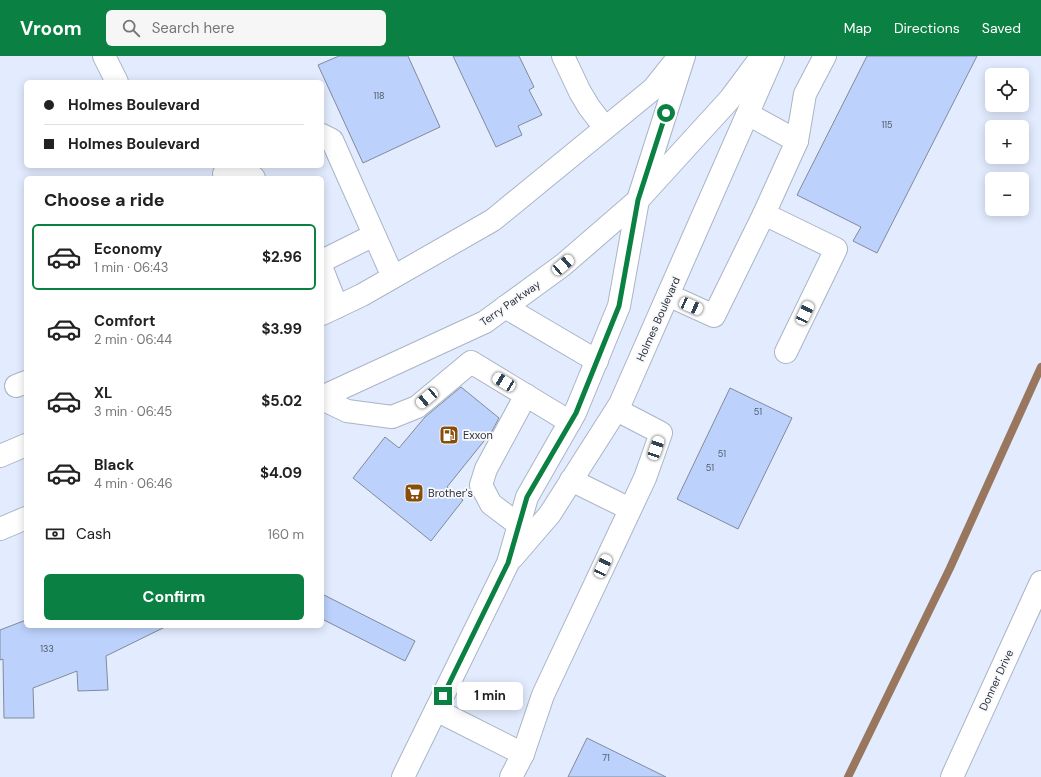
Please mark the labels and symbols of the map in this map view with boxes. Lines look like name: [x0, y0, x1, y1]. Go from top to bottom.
house number: 118: [373, 90, 385, 102]
route start: [657, 104, 675, 122]
house number: 115: [881, 119, 893, 131]
car: [550, 253, 576, 277]
street label: Holmes Boulevard: [633, 274, 683, 363]
street label: Terry Parkway: [477, 277, 543, 329]
car: [678, 296, 704, 316]
car: [794, 300, 816, 326]
car: [491, 371, 517, 393]
car: [414, 386, 440, 410]
house number: 51: [754, 406, 762, 418]
fuel station icon: Exxon: [438, 424, 460, 446]
place label: Exxon: [463, 428, 493, 442]
car: [646, 435, 666, 461]
house number: 51: [718, 448, 726, 460]
house number: 51: [706, 462, 714, 474]
supermarket icon: Brother's: [403, 482, 425, 504]
place label: Brother's: [428, 486, 473, 500]
car: [592, 553, 614, 579]
house number: 133: [40, 643, 54, 655]
street label: Donner Drive: [976, 647, 1016, 713]
callout: 1 min: [457, 682, 523, 710]
route end: [434, 687, 452, 705]
house number: 71: [602, 752, 610, 764]

